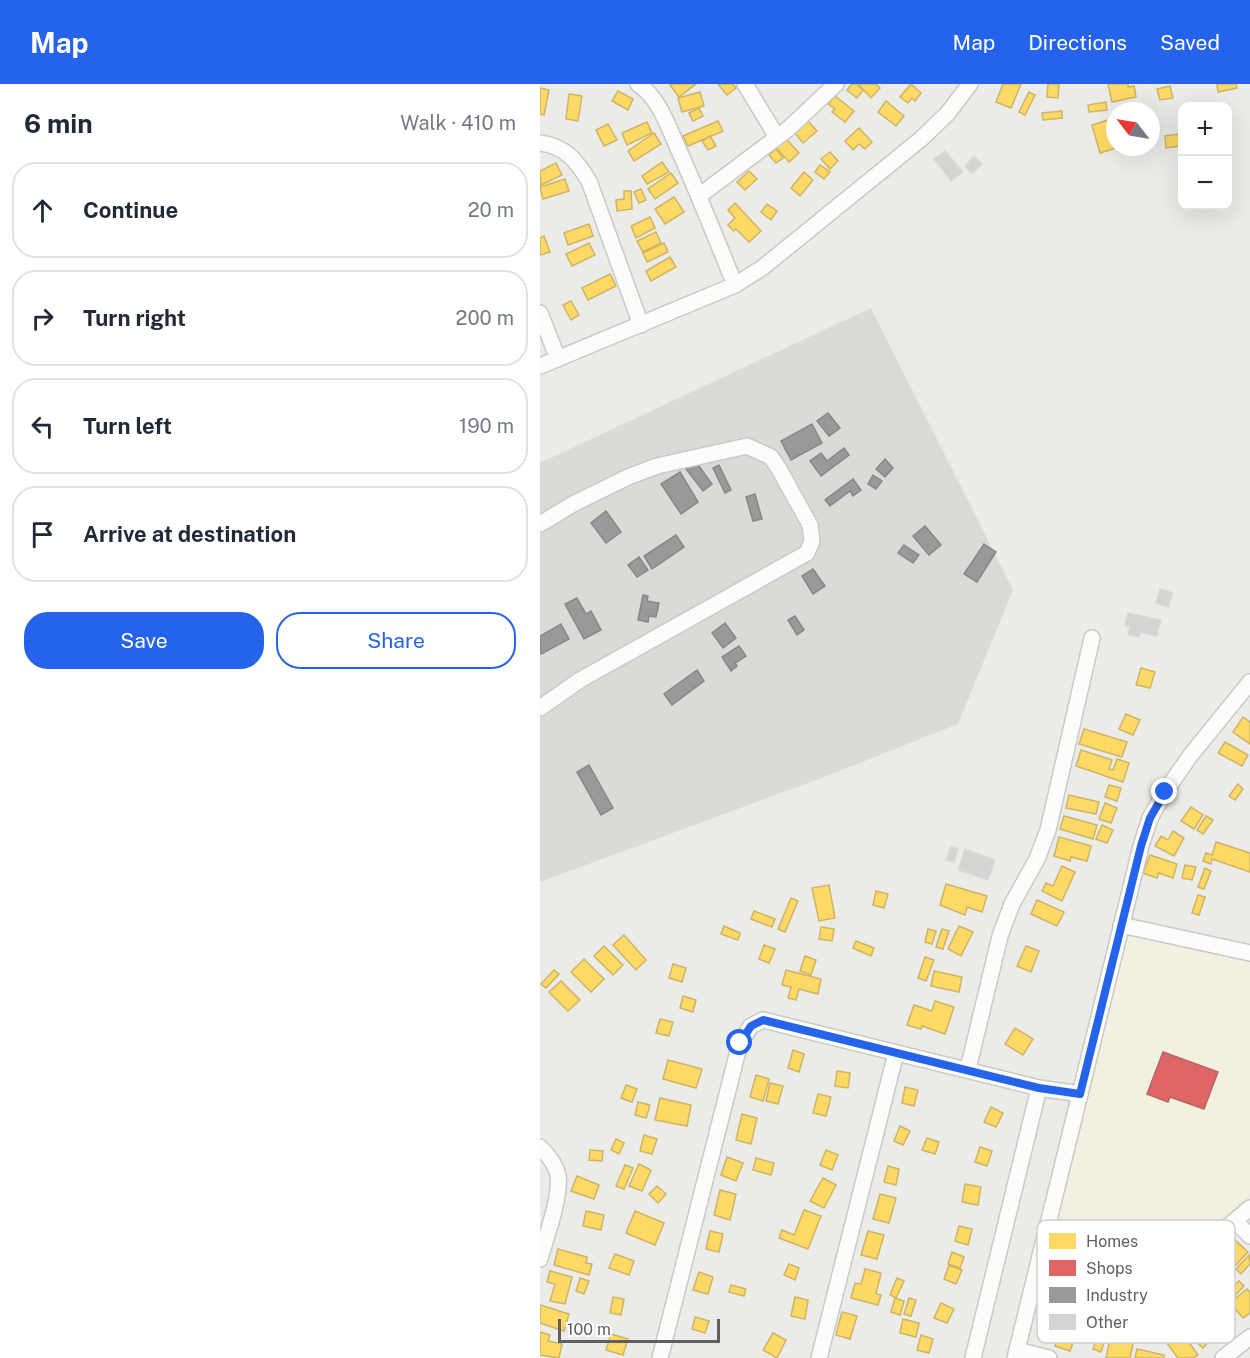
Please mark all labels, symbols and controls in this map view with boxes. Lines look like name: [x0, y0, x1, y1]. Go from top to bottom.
text: Map: [30, 26, 89, 59]
text: Map: [953, 30, 995, 55]
text: Directions: [1028, 30, 1127, 55]
text: Saved: [1160, 30, 1220, 55]
north arrow: [1106, 102, 1160, 156]
map controls: [1178, 102, 1232, 210]
button: +: [1178, 102, 1232, 156]
text: 6 min: [24, 108, 93, 139]
text: Walk · 410 m: [400, 111, 516, 135]
button: −: [1178, 156, 1232, 210]
icon: ahead: [26, 194, 59, 227]
text: Continue: [83, 197, 178, 223]
text: 20 m: [468, 198, 514, 222]
icon: right: [26, 302, 59, 335]
text: Turn right: [83, 305, 186, 331]
text: 200 m: [456, 306, 514, 330]
icon: left: [26, 410, 59, 443]
text: Turn left: [83, 413, 172, 439]
text: 190 m: [459, 414, 514, 438]
icon: arrive: [26, 518, 59, 551]
text: Arrive at destination: [83, 521, 296, 547]
button: Save: [24, 612, 264, 669]
button: Share: [276, 612, 516, 669]
route end: [1151, 778, 1177, 804]
route start: [726, 1029, 752, 1055]
legend: [1037, 1220, 1235, 1343]
text: Homes: [1086, 1232, 1138, 1251]
text: Shops: [1086, 1259, 1133, 1278]
text: Industry: [1086, 1286, 1148, 1305]
text: Other: [1086, 1313, 1128, 1332]
scale bar: [558, 1316, 720, 1344]
text: 100 m: [567, 1320, 611, 1339]

